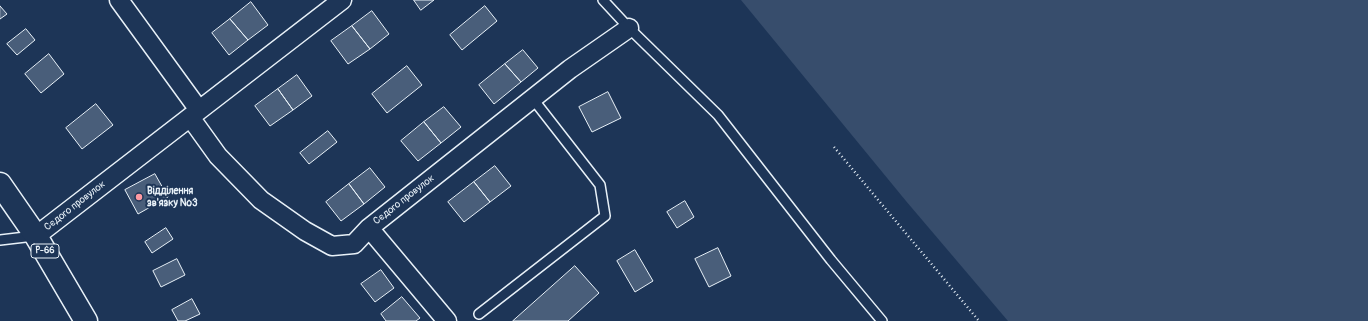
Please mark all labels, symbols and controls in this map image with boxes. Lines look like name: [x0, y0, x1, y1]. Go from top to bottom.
street label: Сєдого провулок: [371, 172, 437, 228]
street label: Сєдого провулок: [42, 178, 108, 234]
place label: Відділення зв'язку №3: [147, 185, 198, 208]
marker: Відділення зв'язку №3: [134, 192, 144, 202]
road number: Р-66: [31, 244, 59, 258]

